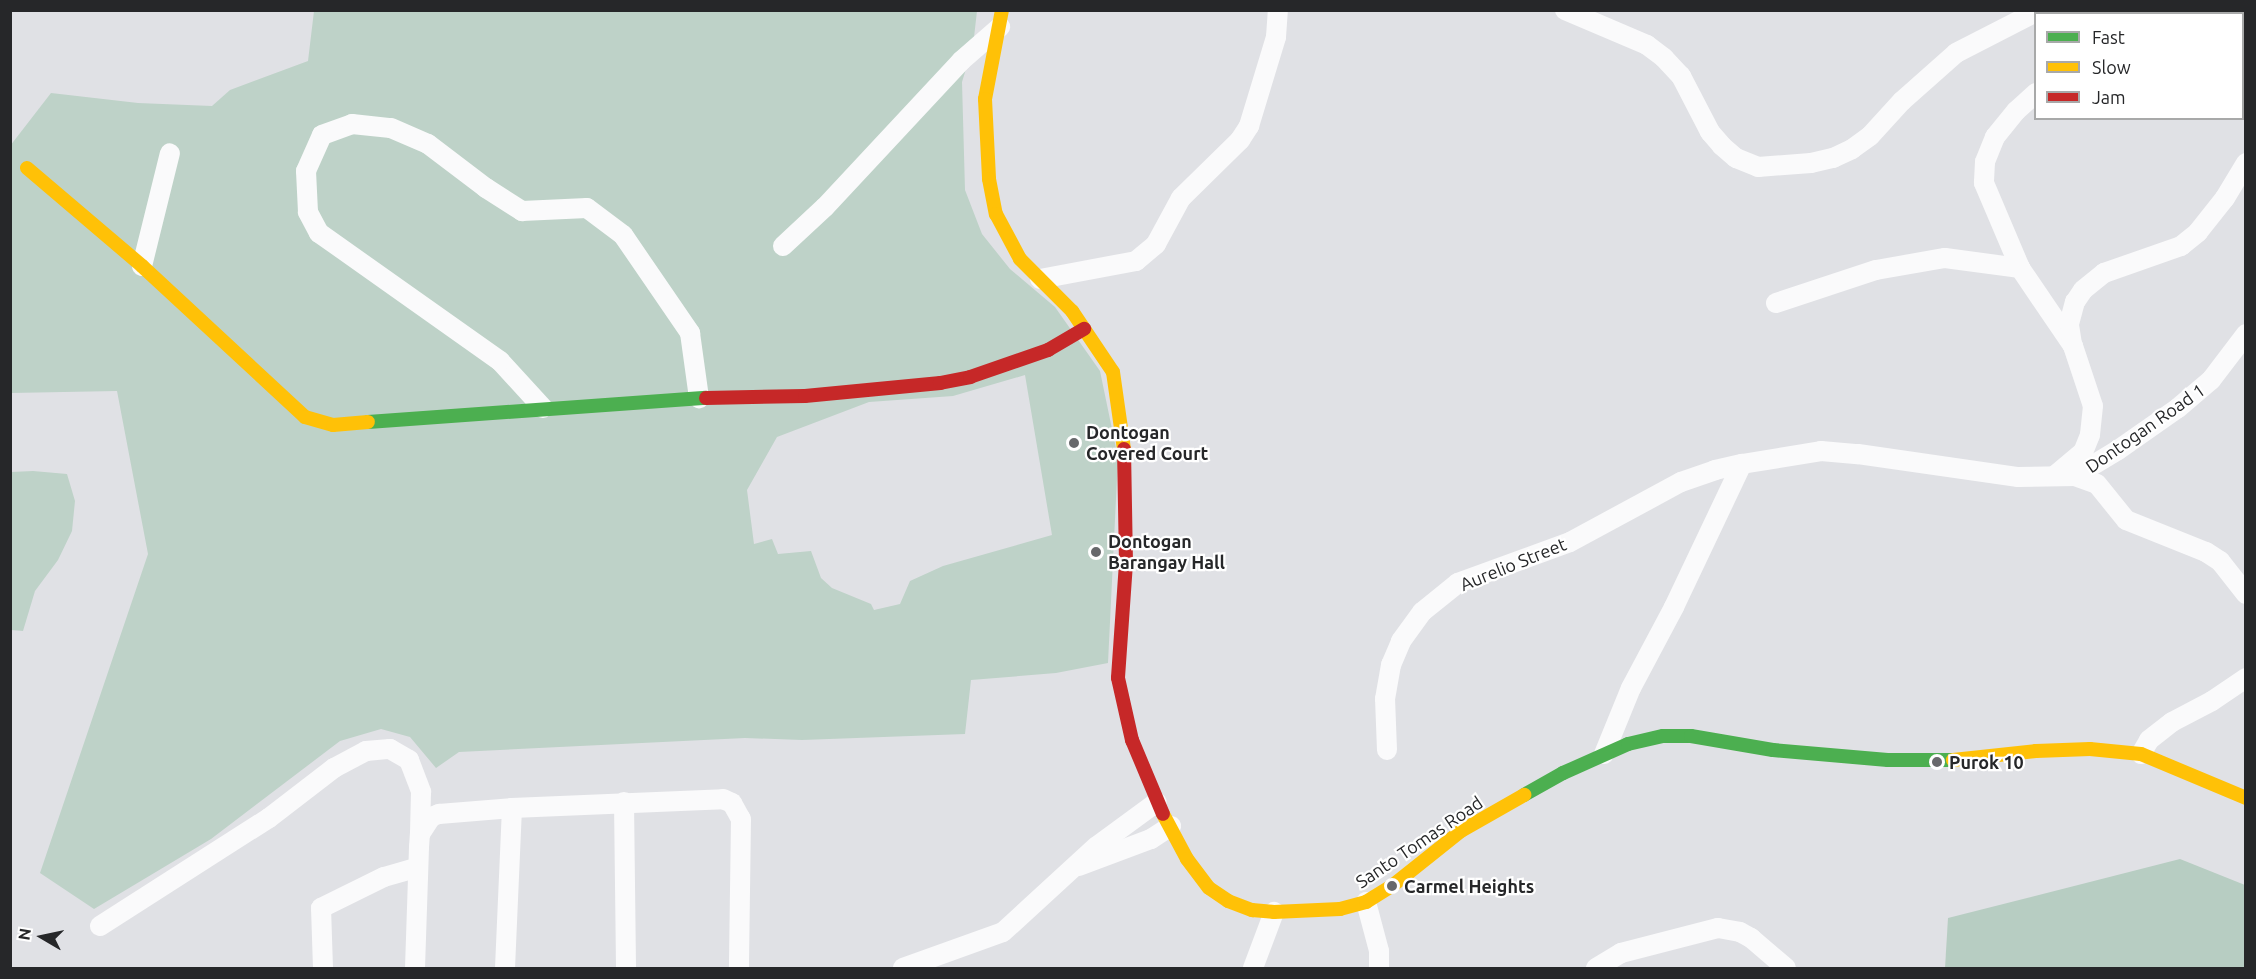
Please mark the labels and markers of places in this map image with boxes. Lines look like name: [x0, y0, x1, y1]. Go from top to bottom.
place label: Dontogan Covered Court: [1086, 422, 1208, 464]
marker: Dontogan Covered Court: [1067, 436, 1081, 450]
place label: Dontogan Barangay Hall: [1108, 531, 1225, 574]
marker: Dontogan Barangay Hall: [1089, 545, 1103, 559]
place label: Purok 10: [1949, 751, 2024, 773]
marker: Purok 10: [1930, 755, 1944, 769]
place label: Carmel Heights: [1404, 875, 1534, 897]
marker: Carmel Heights: [1385, 879, 1399, 893]

